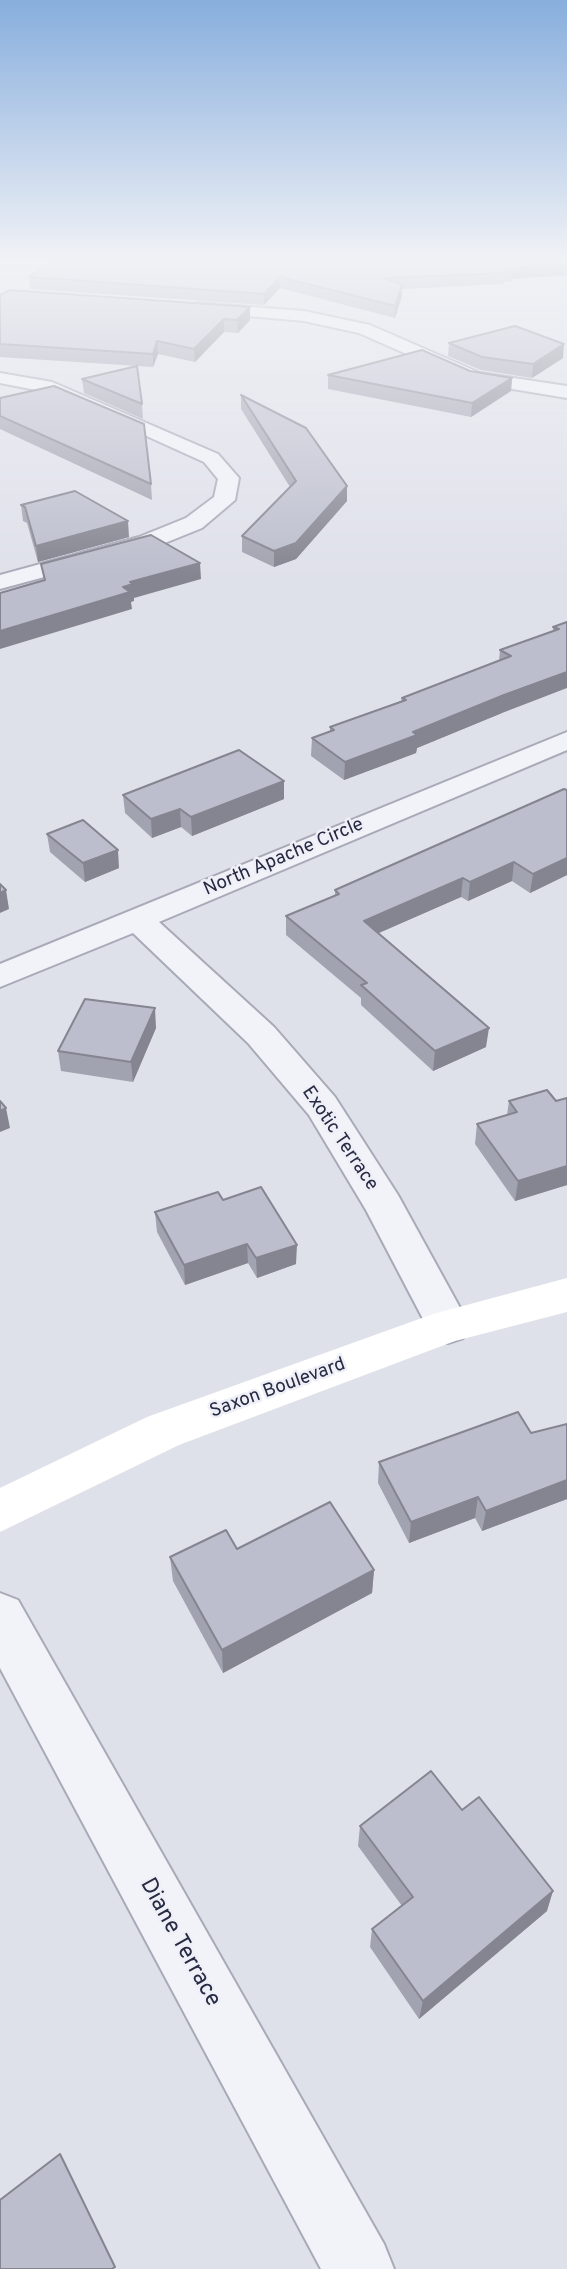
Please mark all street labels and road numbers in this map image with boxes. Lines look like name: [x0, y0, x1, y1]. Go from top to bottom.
street label: North Apache Circle: [201, 814, 367, 902]
street label: Exotic Terrace: [296, 1083, 382, 1195]
street label: Saxon Boulevard: [207, 1354, 349, 1424]
street label: Diane Terrace: [132, 1874, 226, 2012]

